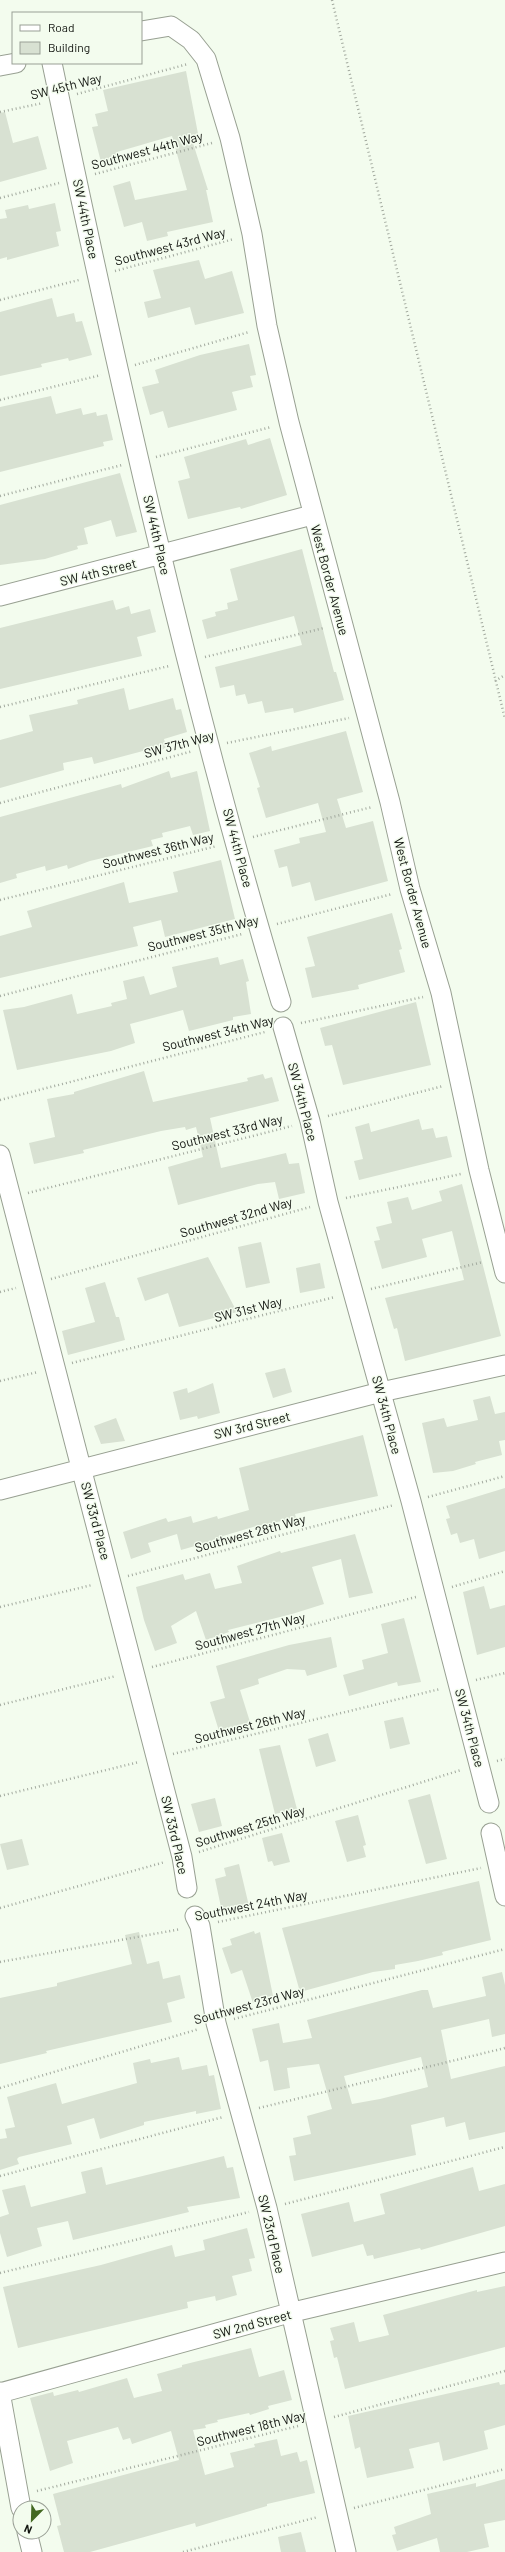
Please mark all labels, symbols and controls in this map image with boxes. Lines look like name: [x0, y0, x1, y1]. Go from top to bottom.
legend: [12, 12, 142, 64]
text: Road: [48, 20, 75, 34]
text: Building: [48, 40, 90, 54]
street label: SW 45th Way: [29, 69, 103, 103]
street label: Southwest 44th Way: [89, 127, 205, 173]
street label: SW 44th Place: [70, 178, 102, 260]
street label: Southwest 43rd Way: [113, 223, 227, 269]
street label: SW 44th Place: [140, 494, 174, 576]
street label: West Border Avenue: [308, 523, 352, 637]
street label: SW 4th Street: [58, 555, 138, 589]
street label: SW 37th Way: [142, 727, 216, 761]
street label: SW 44th Place: [220, 807, 256, 889]
street label: Southwest 36th Way: [101, 828, 215, 872]
street label: West Border Avenue: [391, 836, 435, 950]
street label: Southwest 35th Way: [146, 911, 260, 955]
street label: Southwest 34th Way: [161, 1011, 275, 1055]
street label: SW 34th Place: [285, 1061, 321, 1143]
street label: Southwest 33rd Way: [170, 1110, 284, 1154]
street label: Southwest 32nd Way: [178, 1193, 294, 1241]
street label: SW 31st Way: [212, 1293, 284, 1325]
street label: SW 34th Place: [369, 1374, 405, 1456]
street label: SW 3rd Street: [212, 1408, 292, 1442]
street label: SW 33rd Place: [78, 1480, 114, 1562]
street label: Southwest 28th Way: [193, 1510, 307, 1556]
street label: Southwest 27th Way: [193, 1609, 307, 1653]
street label: SW 34th Place: [452, 1687, 488, 1769]
street label: Southwest 26th Way: [193, 1703, 307, 1747]
street label: SW 33rd Place: [158, 1794, 192, 1876]
street label: Southwest 25th Way: [193, 1802, 307, 1850]
street label: Southwest 24th Way: [193, 1886, 309, 1924]
street label: Southwest 23rd Way: [192, 1983, 306, 2027]
street label: SW 23rd Place: [255, 2193, 289, 2275]
street label: SW 2nd Street: [211, 2306, 293, 2342]
street label: Southwest 18th Way: [195, 2407, 307, 2449]
north arrow: [12, 2500, 52, 2540]
text: N: [22, 2522, 34, 2537]

